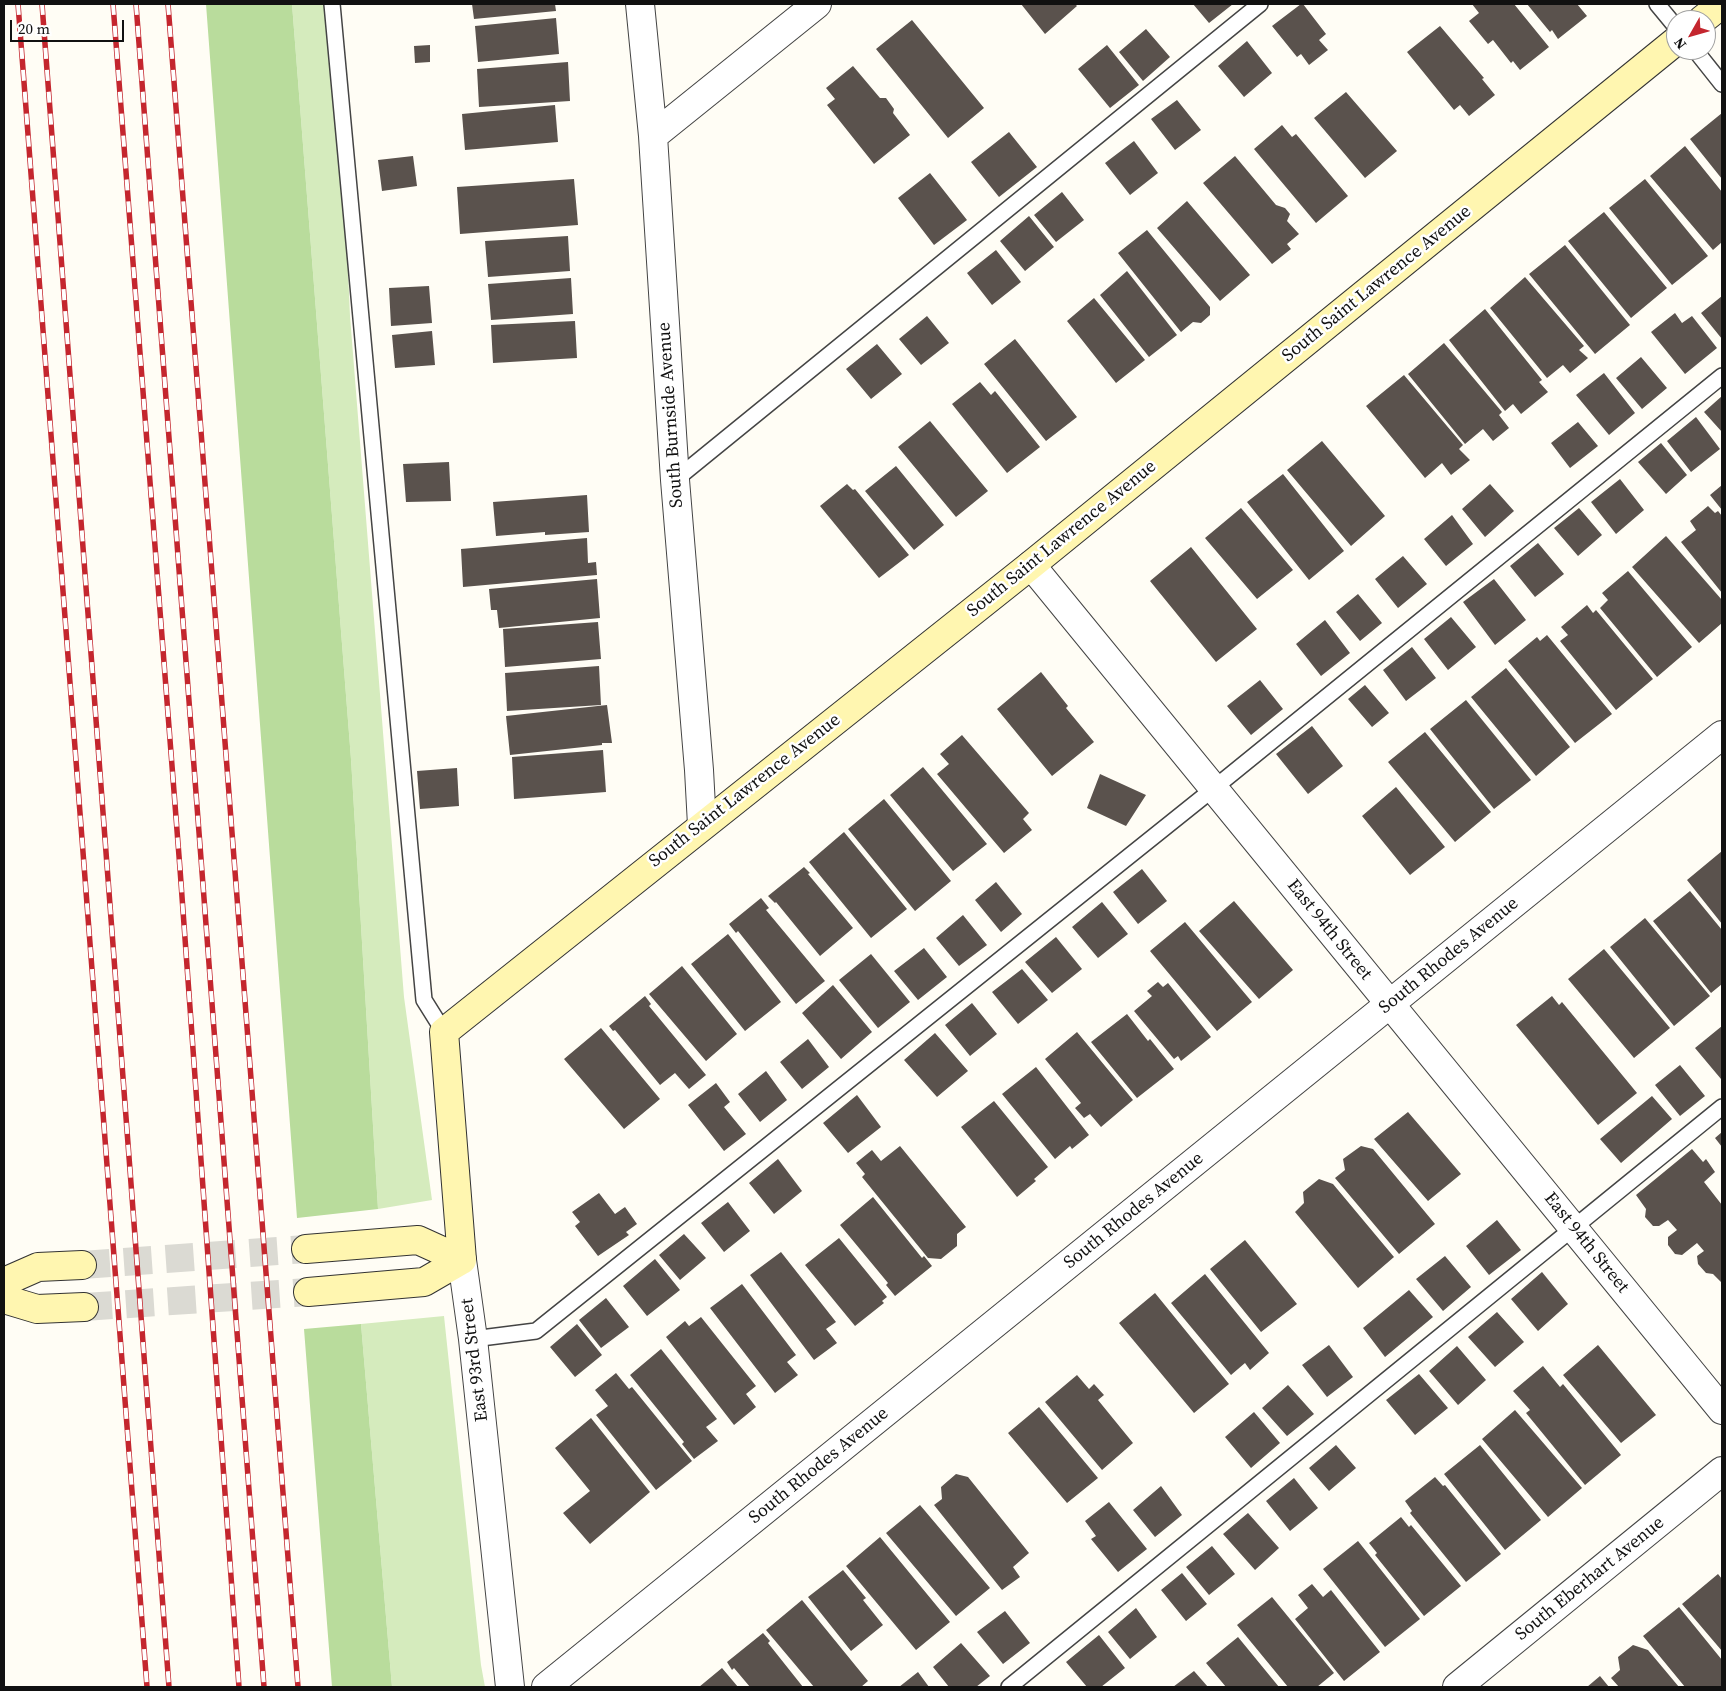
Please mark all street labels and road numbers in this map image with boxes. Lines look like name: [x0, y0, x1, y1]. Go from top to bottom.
street label: South Saint Lawrence Avenue: [1278, 201, 1476, 367]
street label: South Burnside Avenue: [654, 321, 688, 509]
street label: South Saint Lawrence Avenue: [963, 456, 1161, 622]
street label: South Saint Lawrence Avenue: [645, 710, 845, 872]
street label: East 94th Street: [1282, 875, 1376, 985]
street label: South Rhodes Avenue: [1375, 893, 1523, 1019]
street label: South Rhodes Avenue: [1060, 1148, 1208, 1274]
street label: East 94th Street: [1539, 1188, 1633, 1298]
street label: East 93rd Street: [457, 1297, 493, 1423]
street label: South Rhodes Avenue: [745, 1403, 893, 1529]
street label: South Eberhart Avenue: [1511, 1512, 1669, 1646]

